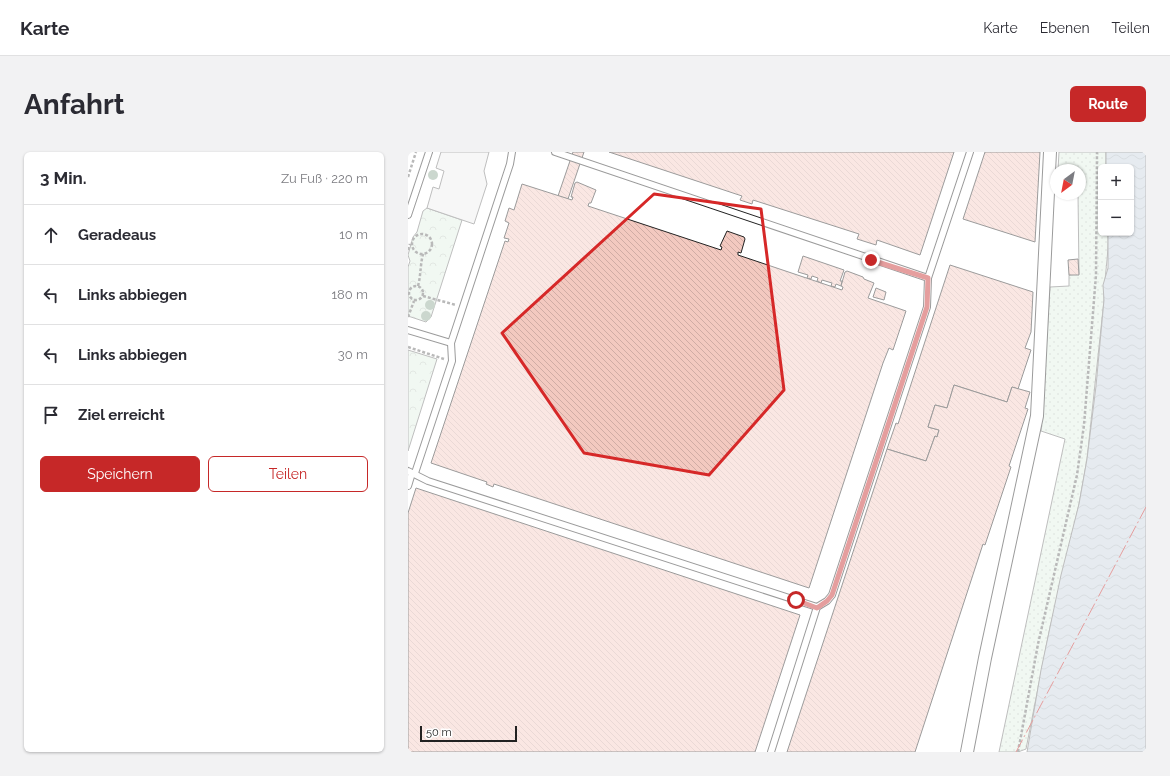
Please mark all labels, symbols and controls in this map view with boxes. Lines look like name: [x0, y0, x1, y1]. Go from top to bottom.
text: Karte: [20, 17, 69, 39]
text: Karte: [983, 20, 1018, 36]
text: Ebenen: [1040, 20, 1090, 36]
text: Teilen: [1112, 20, 1150, 36]
button: Route: [1070, 86, 1146, 122]
text: Anfahrt: [24, 88, 125, 121]
north arrow: [1050, 164, 1086, 200]
map controls: [1098, 164, 1134, 236]
button: +: [1098, 164, 1134, 200]
text: 3 Min.: [40, 168, 87, 188]
text: Zu Fuß · 220 m: [281, 171, 368, 186]
button: −: [1098, 200, 1134, 236]
icon: ahead: [40, 224, 62, 246]
text: Geradeaus: [78, 226, 156, 244]
text: 10 m: [339, 227, 368, 242]
route end: [862, 251, 880, 269]
icon: left: [40, 284, 62, 306]
text: Links abbiegen: [78, 286, 187, 304]
text: 180 m: [332, 287, 368, 302]
icon: left: [40, 344, 62, 366]
text: Links abbiegen: [78, 346, 187, 364]
text: 30 m: [338, 347, 368, 362]
icon: arrive: [40, 404, 62, 426]
text: Ziel erreicht: [78, 406, 165, 424]
button: Speichern: [40, 456, 200, 492]
button: Teilen: [208, 456, 368, 492]
route start: [787, 591, 805, 609]
scale bar: [420, 724, 517, 743]
text: 50 m: [426, 726, 452, 739]

